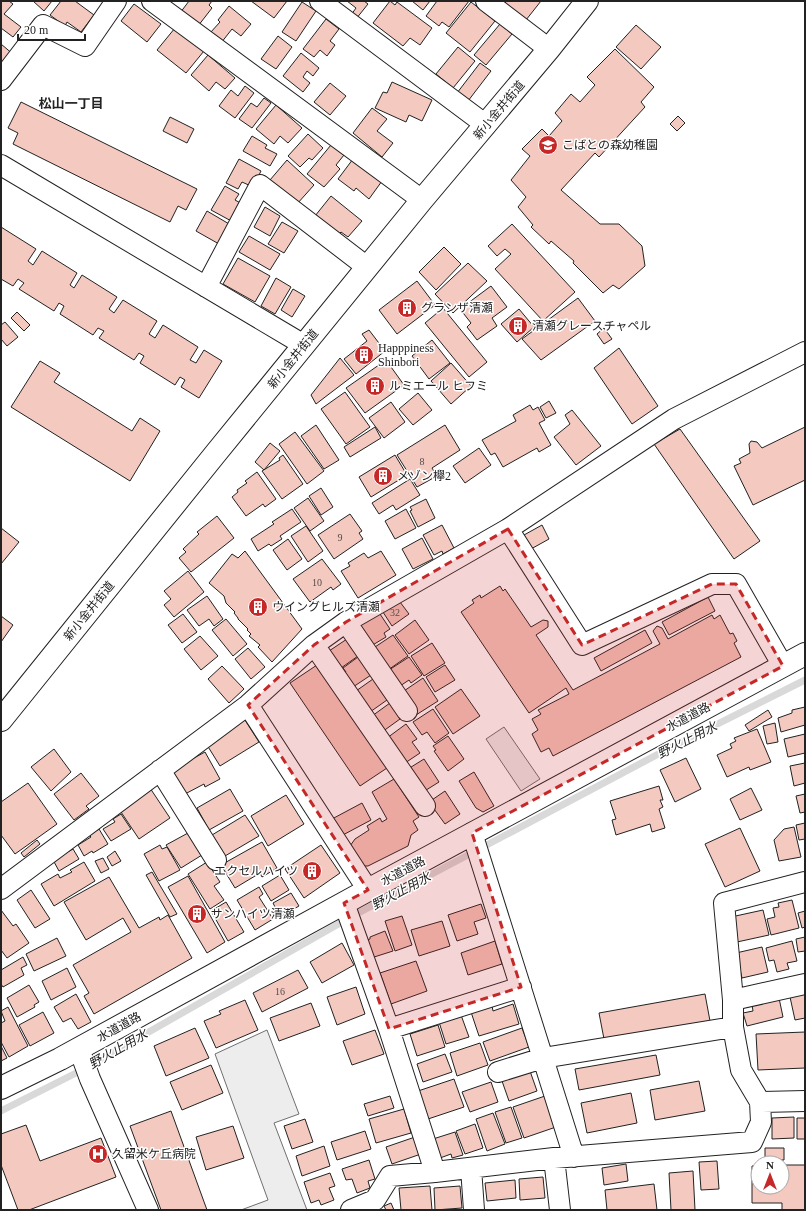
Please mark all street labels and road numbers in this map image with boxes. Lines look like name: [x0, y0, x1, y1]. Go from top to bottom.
street label: 新小金井街道: [470, 78, 528, 142]
street label: 新小金井街道: [265, 327, 321, 391]
street label: 新小金井街道: [61, 579, 117, 643]
street label: 水道道路: [664, 700, 712, 734]
street label: 水道道路: [379, 854, 427, 888]
street label: 水道道路: [95, 1009, 143, 1045]

